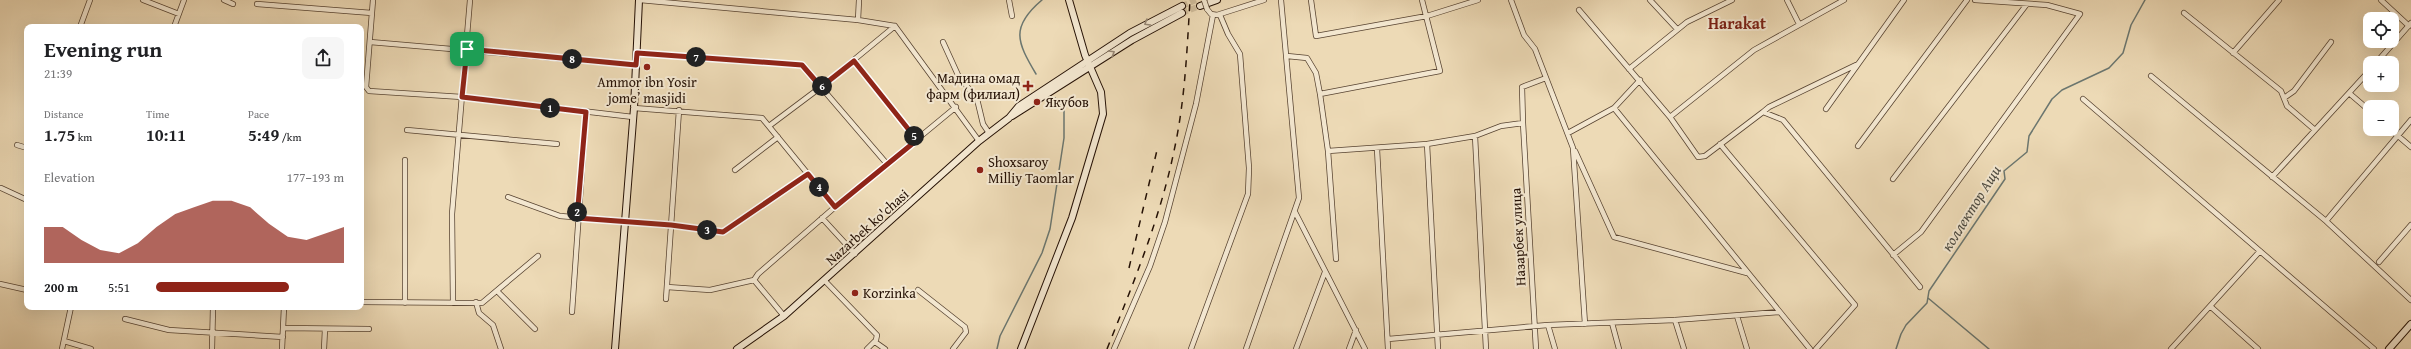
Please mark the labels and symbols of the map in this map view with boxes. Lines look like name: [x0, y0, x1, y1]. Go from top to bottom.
district label: Harakat: [1708, 11, 1766, 35]
one-way arrow: [1144, 18, 1151, 26]
pin: [450, 32, 484, 66]
pin: 7: [686, 47, 706, 67]
pin: 8: [562, 49, 582, 69]
one-way arrow: [1108, 50, 1115, 58]
marker: Ammor ibn Yosir jome’ masjidi: [642, 62, 652, 72]
place label: Мадина омад фарм (филиал): [926, 68, 1020, 104]
place label: Ammor ibn Yosir jome’ masjidi: [597, 72, 697, 108]
pin: 6: [812, 76, 832, 96]
marker: Мадина омад фарм (филиал): [1023, 81, 1033, 91]
place label: Якубов: [1044, 92, 1089, 112]
marker: Якубов: [1032, 97, 1042, 107]
pin: 1: [540, 98, 560, 118]
pin: 5: [904, 126, 924, 146]
place label: Shoxsaroy Milliy Taomlar: [988, 152, 1074, 188]
water label: коллектор Ащи: [1936, 161, 2006, 255]
marker: Shoxsaroy Milliy Taomlar: [975, 165, 985, 175]
pin: 4: [809, 177, 829, 197]
street label: Nazarbek ko'chasi: [821, 184, 913, 270]
street label: Назарбек улица: [1505, 187, 1531, 287]
pin: 2: [567, 202, 587, 222]
pin: 3: [697, 220, 717, 240]
place label: Korzinka: [863, 283, 916, 303]
marker: Korzinka: [850, 288, 860, 298]

